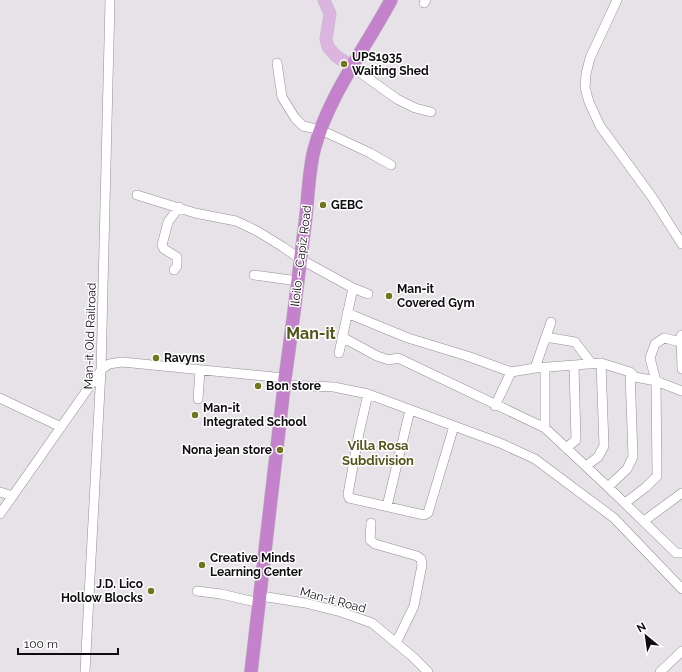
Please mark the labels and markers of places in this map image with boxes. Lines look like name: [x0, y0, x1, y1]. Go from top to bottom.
place label: UPS1935 Waiting Shed: [352, 50, 429, 78]
marker: UPS1935 Waiting Shed: [339, 59, 349, 69]
place label: GEBC: [331, 198, 363, 212]
marker: GEBC: [318, 200, 328, 210]
place label: Man-it Covered Gym: [397, 282, 475, 310]
marker: Man-it Covered Gym: [384, 291, 394, 301]
place label: Ravyns: [164, 351, 205, 365]
marker: Ravyns: [151, 353, 161, 363]
place label: Bon store: [266, 379, 321, 393]
marker: Bon store: [253, 381, 263, 391]
place label: Man-it Integrated School: [203, 401, 307, 429]
marker: Man-it Integrated School: [190, 410, 200, 420]
place label: Nona jean store: [182, 443, 272, 457]
marker: Nona jean store: [275, 445, 285, 455]
place label: Creative Minds Learning Center: [210, 551, 303, 579]
marker: Creative Minds Learning Center: [197, 560, 207, 570]
place label: J.D. Lico Hollow Blocks: [61, 577, 143, 605]
marker: J.D. Lico Hollow Blocks: [146, 586, 156, 596]

